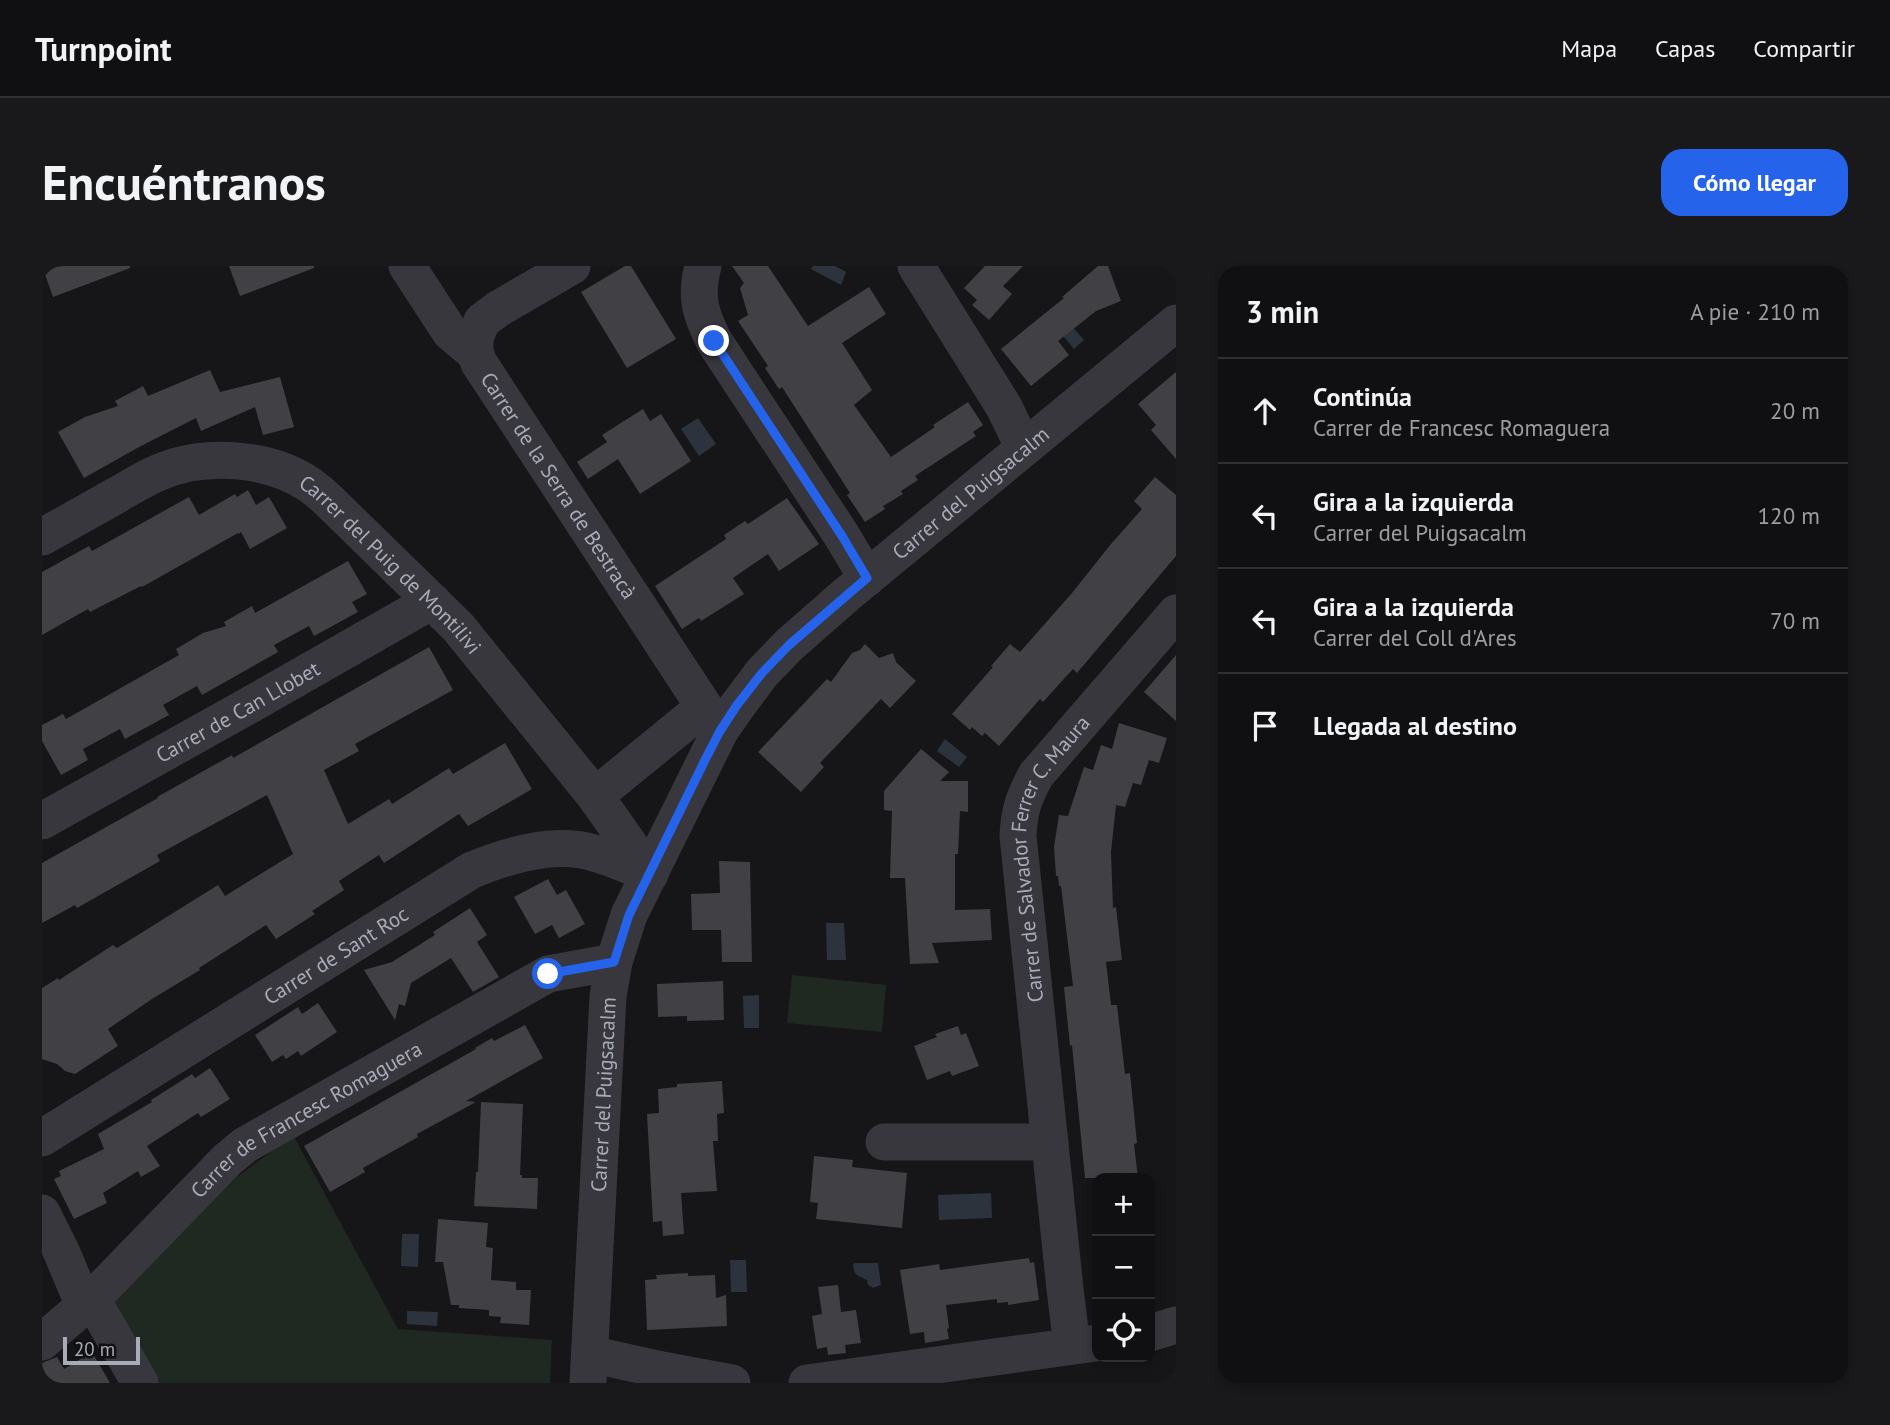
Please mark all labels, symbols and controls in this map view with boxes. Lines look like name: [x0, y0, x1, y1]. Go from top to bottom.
text: Turnpoint: [35, 27, 172, 70]
text: Mapa: [1561, 33, 1617, 64]
text: Capas: [1655, 33, 1715, 64]
text: Compartir: [1753, 33, 1855, 64]
button: Cómo llegar: [1661, 149, 1848, 216]
text: Encuéntranos: [42, 150, 326, 214]
text: 3 min: [1246, 292, 1319, 331]
text: A pie · 210 m: [1690, 297, 1820, 326]
route end: [698, 325, 729, 356]
street label: Carrer de la Serra de Bestracà: [475, 367, 643, 604]
text: Continúa: [1313, 380, 1412, 413]
icon: ahead: [1246, 392, 1284, 430]
text: 20 m: [1770, 396, 1820, 425]
text: Carrer de Francesc Romaguera: [1313, 413, 1610, 442]
street label: Carrer del Puigsacalm: [886, 420, 1054, 565]
street label: Carrer del Puig de Montilivi: [295, 468, 488, 659]
text: Gira a la izquierda: [1313, 485, 1514, 518]
icon: left: [1246, 497, 1284, 535]
text: 120 m: [1758, 501, 1820, 530]
text: Carrer del Puigsacalm: [1313, 518, 1527, 547]
text: Gira a la izquierda: [1313, 590, 1514, 623]
icon: left: [1246, 602, 1284, 640]
text: 70 m: [1770, 606, 1820, 635]
text: Carrer del Coll d'Ares: [1313, 623, 1517, 652]
street label: Carrer de Can Llobet: [151, 655, 324, 768]
icon: arrive: [1246, 707, 1284, 745]
street label: Carrer de Salvador Ferrer C. Maura: [1004, 709, 1095, 1004]
text: Llegada al destino: [1313, 709, 1517, 742]
street label: Carrer de Sant Roc: [258, 900, 413, 1010]
route start: [532, 958, 563, 989]
street label: Carrer del Puigsacalm: [584, 996, 621, 1193]
street label: Carrer de Francesc Romaguera: [184, 1035, 426, 1203]
map controls: [1092, 1173, 1155, 1362]
button: +: [1092, 1173, 1155, 1236]
button: −: [1092, 1236, 1155, 1299]
button: locate: [1092, 1299, 1155, 1362]
scale bar: [63, 1334, 140, 1366]
text: 20 m: [74, 1337, 115, 1361]

